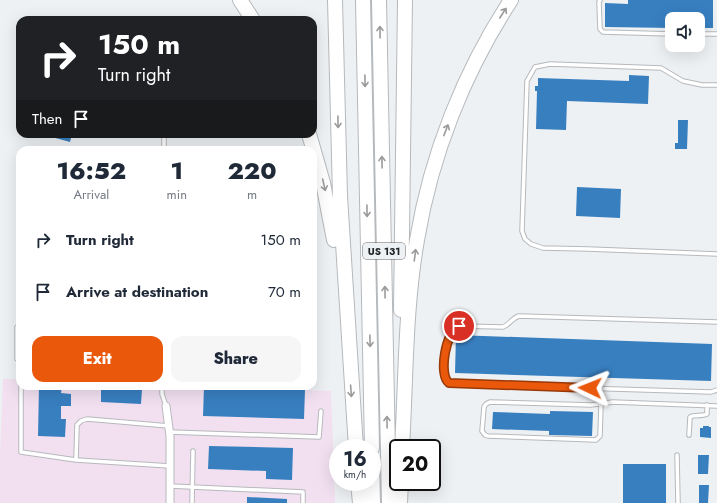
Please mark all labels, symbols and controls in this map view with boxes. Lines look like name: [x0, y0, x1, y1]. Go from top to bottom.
one-way arrow: [499, 8, 507, 19]
map controls: [665, 12, 705, 52]
button: sound: [665, 12, 705, 52]
text: 150 m: [98, 24, 180, 65]
one-way arrow: [376, 26, 384, 39]
icon: right: [32, 32, 84, 84]
text: Turn right: [98, 62, 170, 88]
one-way arrow: [361, 74, 369, 87]
text: Then: [32, 108, 62, 130]
icon: arrive: [70, 108, 92, 130]
one-way arrow: [334, 115, 342, 128]
one-way arrow: [443, 124, 451, 136]
text: 16:52: [56, 153, 126, 188]
text: 1: [170, 153, 183, 188]
text: 220: [227, 153, 277, 188]
one-way arrow: [379, 156, 386, 169]
one-way arrow: [320, 178, 328, 191]
text: Arrival: [73, 185, 109, 204]
text: min: [167, 185, 187, 204]
text: m: [247, 185, 257, 204]
one-way arrow: [363, 204, 371, 217]
icon: right: [32, 229, 54, 251]
text: Turn right: [66, 229, 134, 251]
text: 150 m: [261, 229, 301, 251]
road number: US 131: [363, 243, 405, 259]
one-way arrow: [411, 249, 419, 262]
icon: arrive: [32, 281, 54, 303]
text: Arrive at destination: [66, 281, 208, 303]
text: 70 m: [268, 281, 301, 303]
one-way arrow: [381, 286, 389, 299]
pin: [442, 309, 476, 343]
icon: arrive: [448, 315, 470, 337]
one-way arrow: [366, 334, 374, 347]
button: Exit: [32, 336, 163, 382]
button: Share: [171, 336, 301, 382]
position arrow: [569, 367, 611, 409]
one-way arrow: [348, 384, 355, 397]
one-way arrow: [384, 416, 391, 429]
speed limit sign: 20: [389, 439, 441, 491]
text: 16: [343, 445, 367, 474]
text: km/h: [344, 467, 366, 482]

